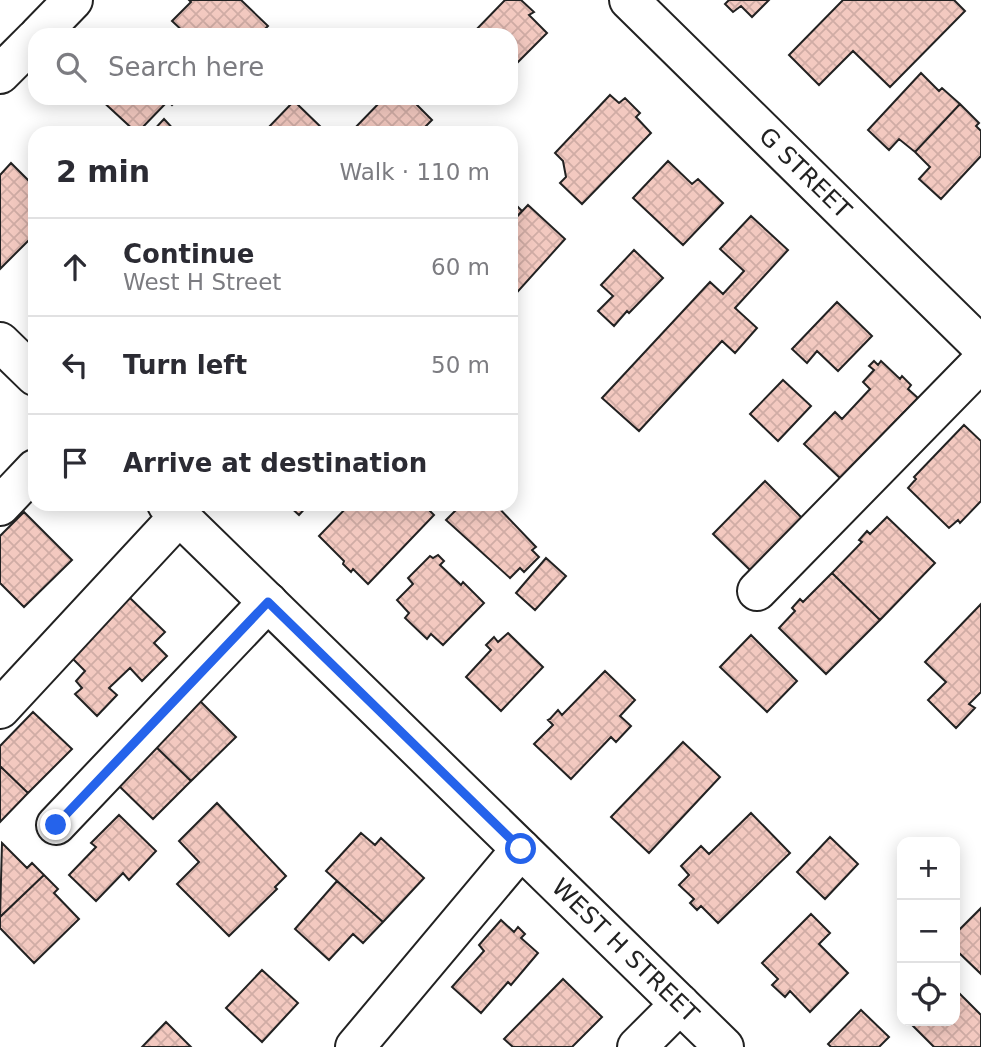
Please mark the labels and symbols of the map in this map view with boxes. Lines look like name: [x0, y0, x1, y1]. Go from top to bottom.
street label: G STREET: [753, 122, 857, 225]
route end: [40, 809, 71, 840]
route start: [505, 833, 536, 864]
street label: WEST H STREET: [546, 873, 705, 1029]

